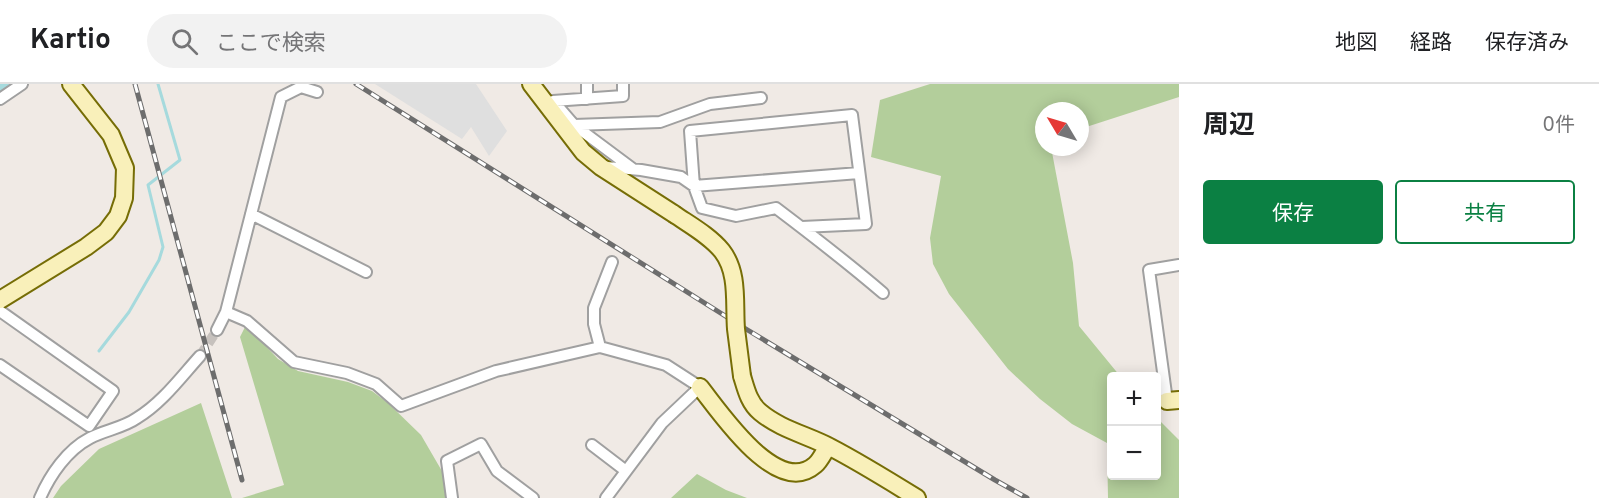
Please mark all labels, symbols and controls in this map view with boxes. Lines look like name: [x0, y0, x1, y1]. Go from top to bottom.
search box: [147, 14, 567, 68]
text: Kartio: [30, 23, 111, 59]
icon: search: [168, 25, 201, 58]
text: 地図: [1335, 30, 1377, 57]
text: 経路: [1410, 30, 1452, 57]
text: 保存済み: [1485, 30, 1569, 57]
text: ここで検索: [216, 31, 326, 58]
north arrow: [1035, 102, 1089, 156]
text: 周辺: [1203, 110, 1255, 143]
text: 0件: [1542, 113, 1575, 139]
button: 保存: [1203, 180, 1383, 244]
button: 共有: [1395, 180, 1575, 244]
map controls: [1107, 372, 1161, 480]
button: +: [1107, 372, 1161, 426]
button: −: [1107, 426, 1161, 480]

